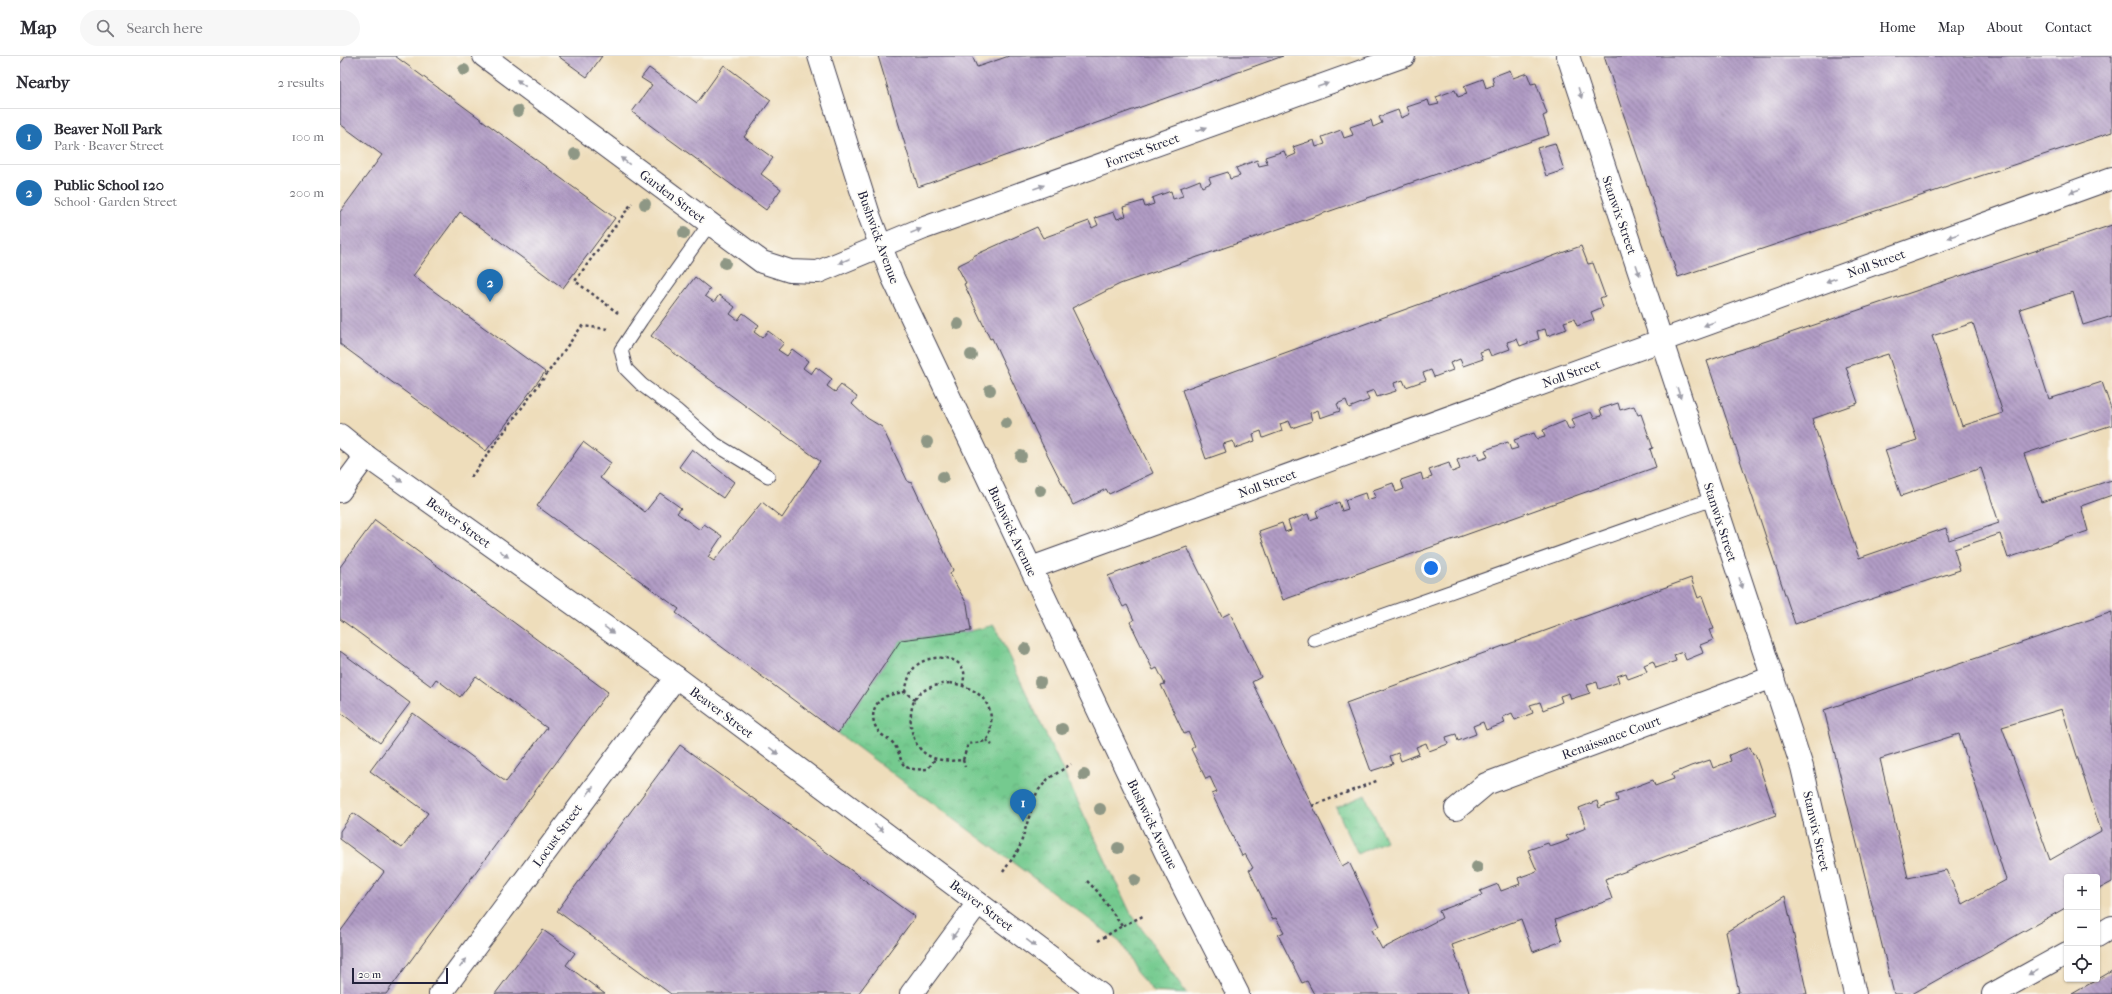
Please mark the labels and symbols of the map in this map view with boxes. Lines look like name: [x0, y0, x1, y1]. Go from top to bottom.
one-way arrow: [516, 79, 526, 87]
one-way arrow: [1318, 82, 1330, 88]
one-way arrow: [1577, 87, 1583, 99]
one-way arrow: [1195, 125, 1207, 131]
street label: Forrest Street: [1103, 130, 1181, 171]
one-way arrow: [620, 156, 631, 165]
street label: Garden Street: [637, 167, 709, 226]
street label: Stanwix Street: [1599, 174, 1640, 257]
one-way arrow: [1033, 183, 1045, 189]
street label: Bushwick Avenue: [855, 188, 903, 286]
one-way arrow: [2069, 189, 2081, 195]
one-way arrow: [911, 228, 922, 234]
one-way arrow: [1947, 233, 1959, 239]
street label: Noll Street: [1845, 246, 1907, 281]
one-way arrow: [838, 258, 850, 264]
one-way arrow: [1636, 264, 1642, 276]
pin: 2: [477, 269, 503, 302]
one-way arrow: [1824, 277, 1836, 283]
one-way arrow: [1702, 321, 1714, 327]
street label: Noll Street: [1540, 356, 1602, 391]
one-way arrow: [1676, 387, 1682, 399]
street label: Noll Street: [1236, 466, 1298, 501]
one-way arrow: [393, 475, 403, 483]
street label: Stanwix Street: [1701, 481, 1740, 564]
street label: Bushwick Avenue: [985, 484, 1040, 579]
street label: Beaver Street: [424, 494, 494, 551]
one-way arrow: [498, 550, 509, 558]
your location: [1421, 558, 1441, 578]
one-way arrow: [1738, 578, 1744, 590]
one-way arrow: [604, 626, 615, 634]
street label: Beaver Street: [687, 684, 757, 741]
street label: Renaissance Court: [1560, 713, 1663, 762]
one-way arrow: [769, 747, 780, 755]
street label: Bushwick Avenue: [1124, 777, 1181, 872]
one-way arrow: [586, 785, 594, 796]
pin: 1: [1010, 789, 1036, 822]
street label: Stanwix Street: [1800, 789, 1833, 873]
street label: Locust Street: [530, 801, 585, 870]
one-way arrow: [873, 824, 884, 833]
street label: Beaver Street: [947, 877, 1017, 934]
one-way arrow: [951, 929, 959, 940]
one-way arrow: [1026, 939, 1037, 947]
one-way arrow: [459, 957, 467, 968]
scale bar: [352, 966, 448, 985]
one-way arrow: [2027, 968, 2039, 975]

